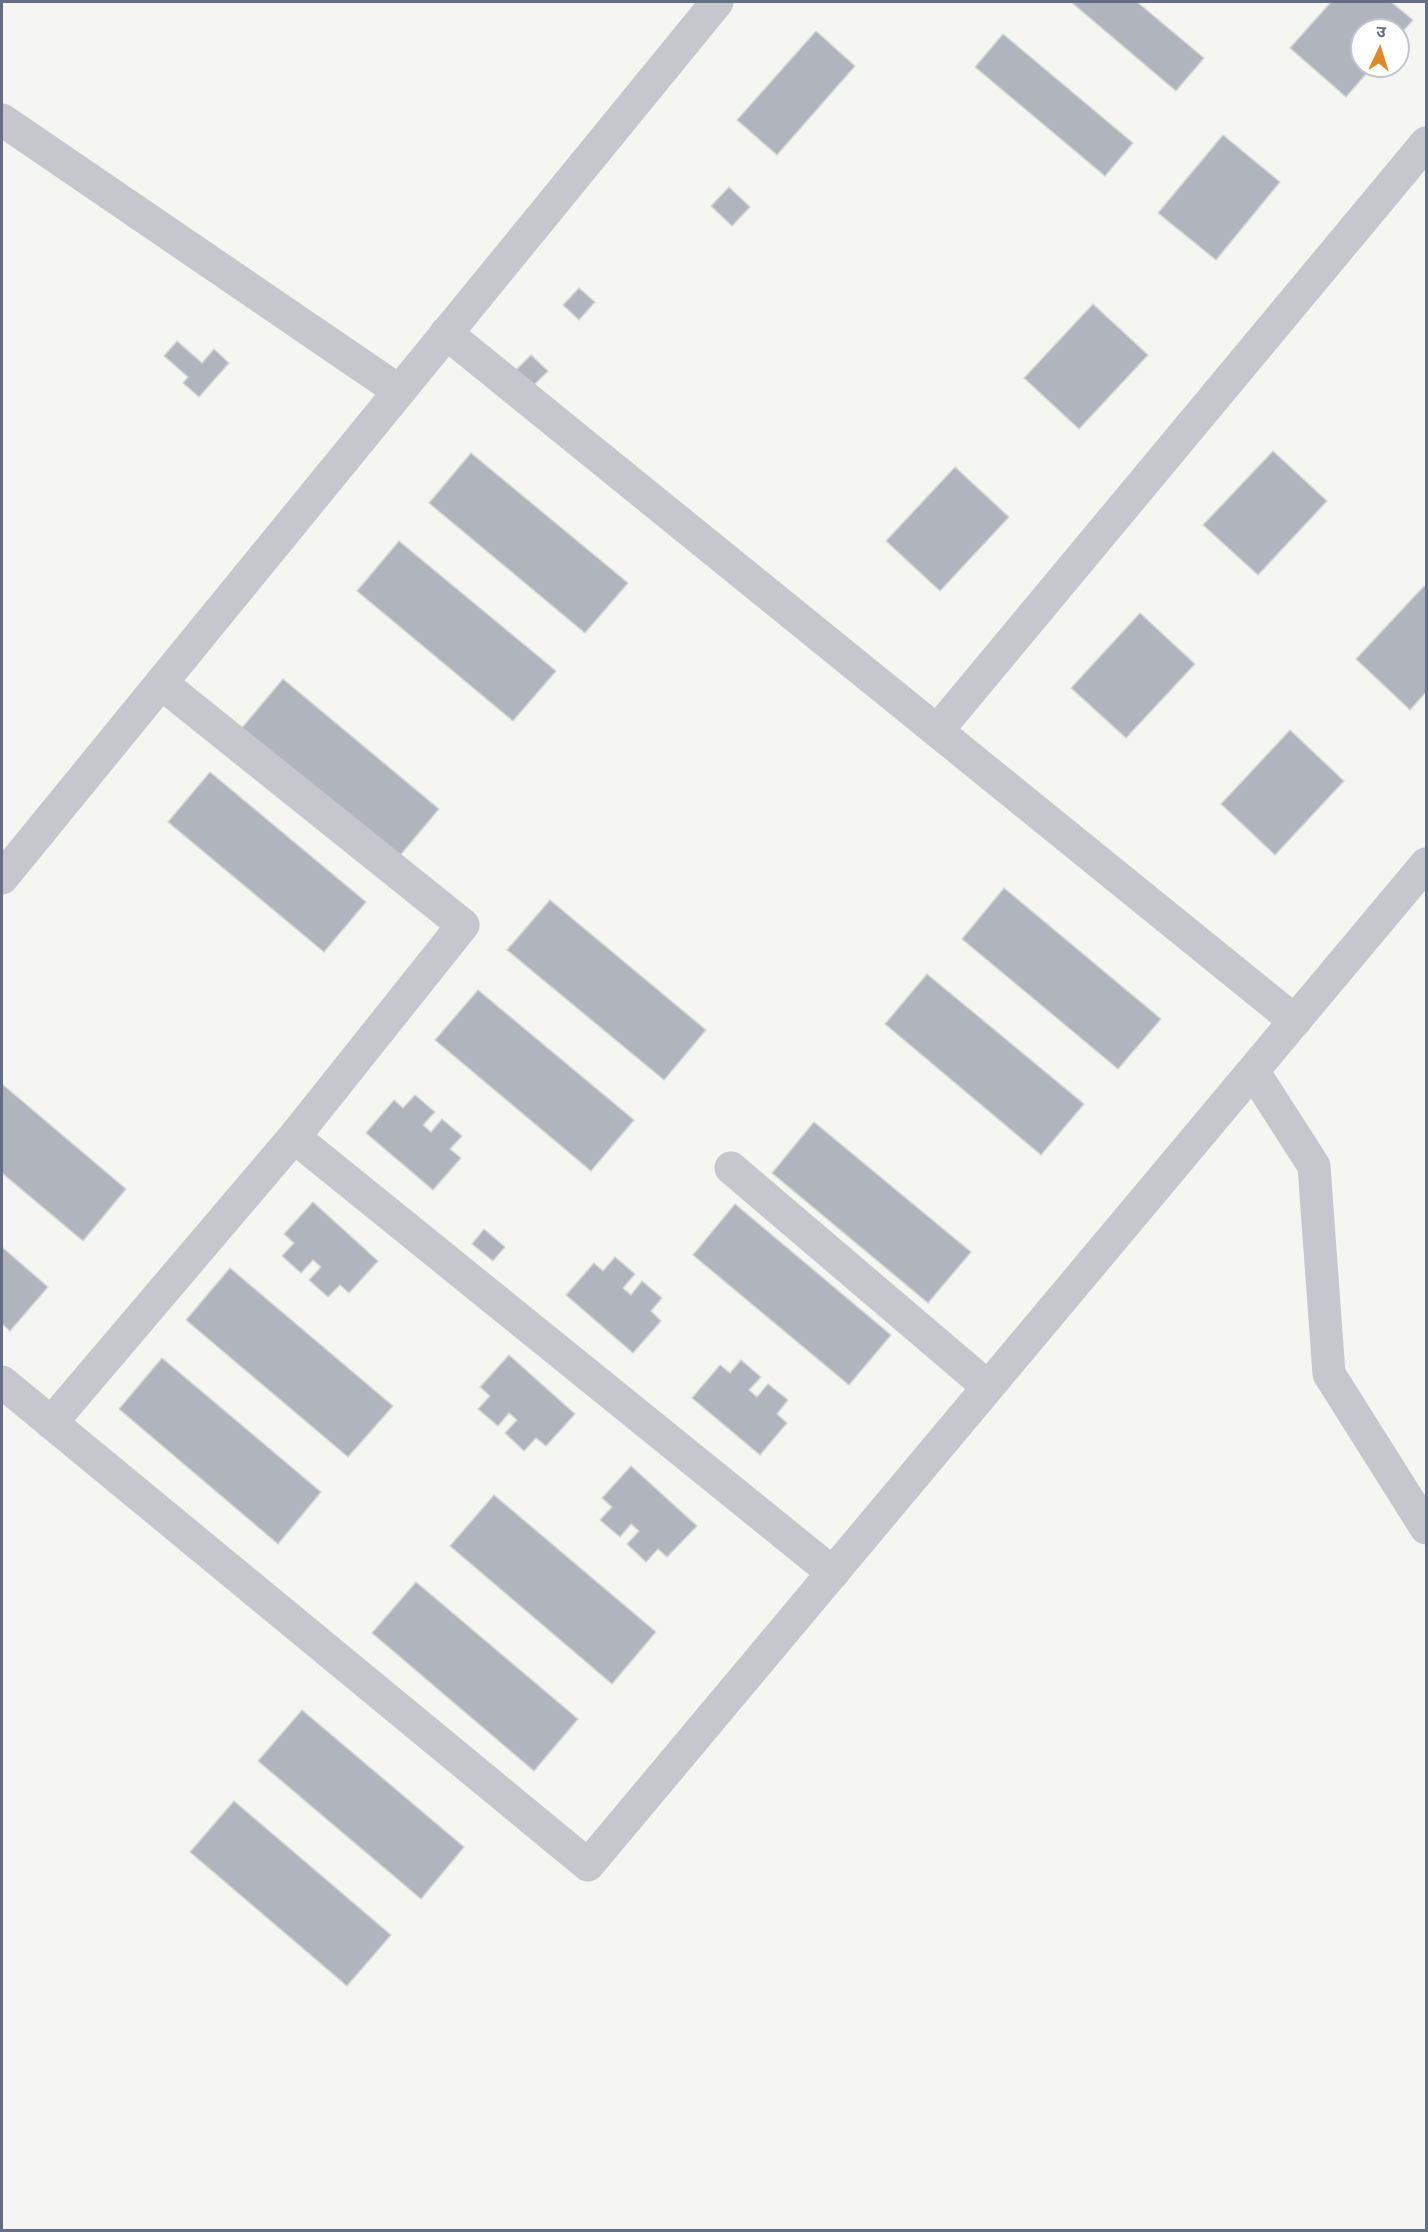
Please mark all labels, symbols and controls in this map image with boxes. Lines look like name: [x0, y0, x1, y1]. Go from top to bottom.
north arrow: [1350, 18, 1410, 78]
text: उ: [1376, 21, 1387, 43]

